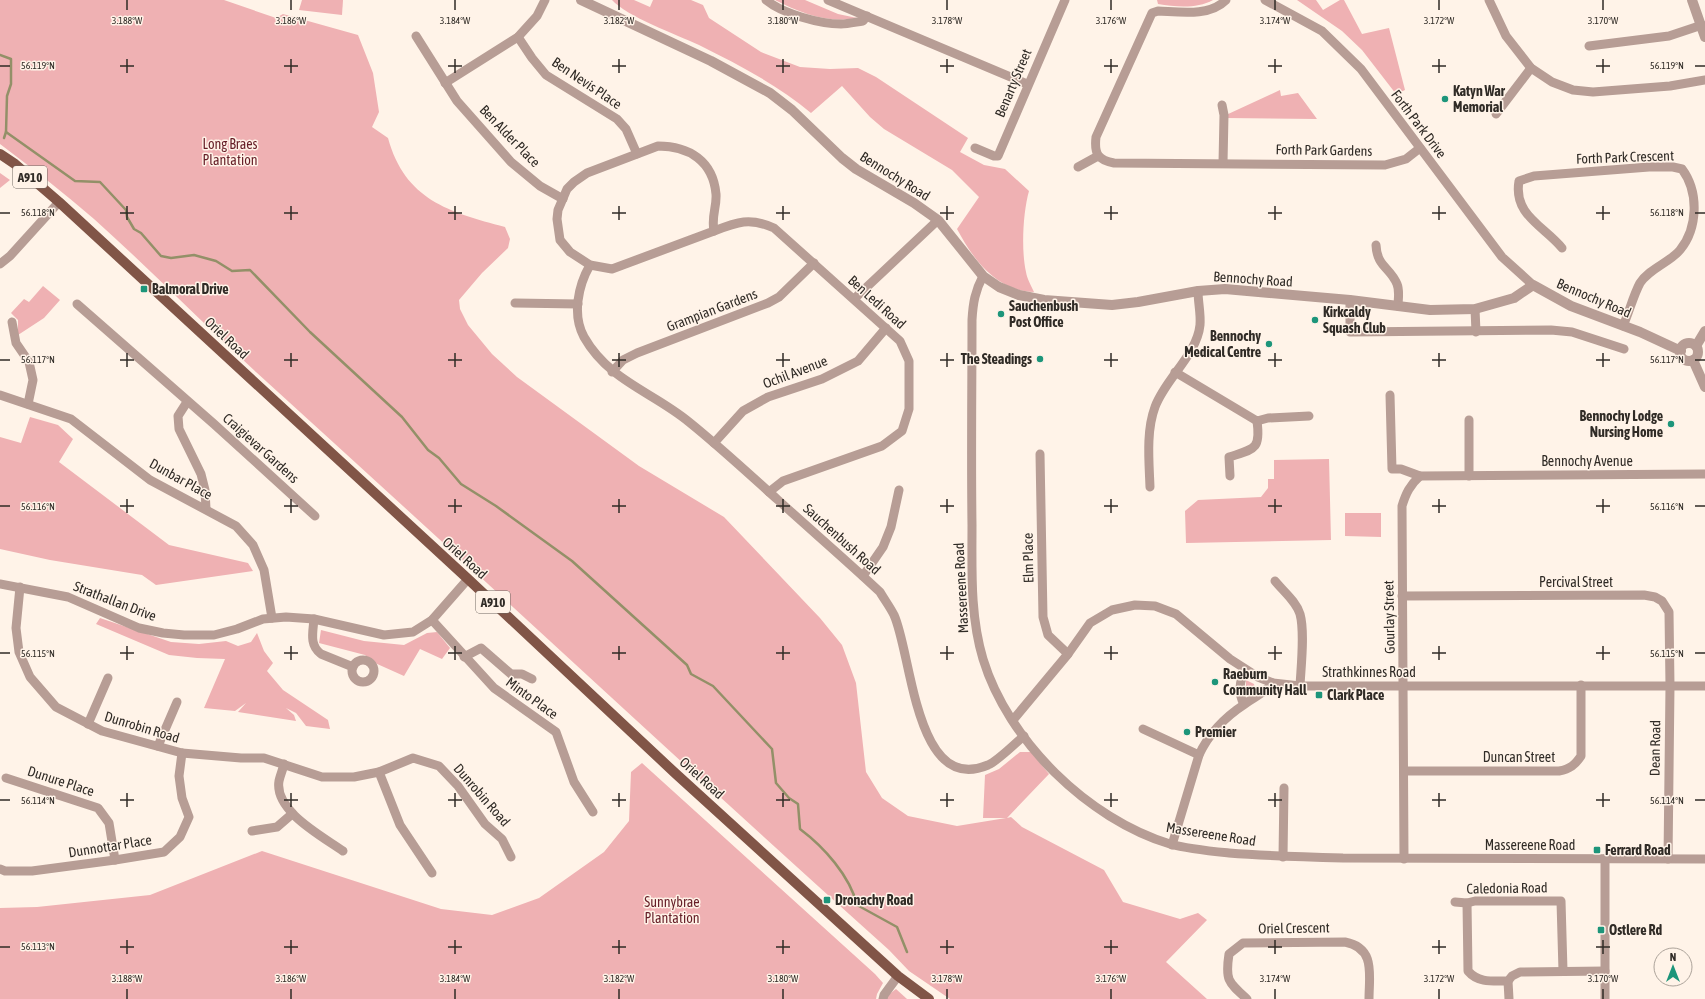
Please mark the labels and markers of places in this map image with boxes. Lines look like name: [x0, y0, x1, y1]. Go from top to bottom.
place label: Katyn War Memorial: [1453, 83, 1506, 115]
marker: Katyn War Memorial: [1440, 94, 1450, 104]
place label: Balmoral Drive: [152, 281, 229, 297]
marker: Balmoral Drive: [139, 284, 149, 294]
place label: Sauchenbush Post Office: [1009, 298, 1079, 330]
place label: Kirkcaldy Squash Club: [1323, 304, 1386, 336]
marker: Sauchenbush Post Office: [996, 309, 1006, 319]
marker: Kirkcaldy Squash Club: [1310, 315, 1320, 325]
place label: Bennochy Medical Centre: [1184, 328, 1261, 360]
marker: Bennochy Medical Centre: [1264, 339, 1274, 349]
place label: The Steadings: [961, 351, 1032, 367]
marker: The Steadings: [1035, 354, 1045, 364]
place label: Bennochy Lodge Nursing Home: [1579, 408, 1663, 440]
marker: Bennochy Lodge Nursing Home: [1666, 419, 1676, 429]
place label: Raeburn Community Hall: [1223, 666, 1307, 698]
marker: Raeburn Community Hall: [1210, 677, 1220, 687]
place label: Clark Place: [1327, 687, 1384, 703]
marker: Clark Place: [1314, 690, 1324, 700]
place label: Premier: [1195, 724, 1237, 740]
marker: Premier: [1182, 727, 1192, 737]
place label: Ferrard Road: [1605, 842, 1671, 858]
marker: Ferrard Road: [1592, 845, 1602, 855]
place label: Dronachy Road: [835, 892, 914, 908]
marker: Dronachy Road: [822, 895, 832, 905]
place label: Ostlere Rd: [1609, 922, 1662, 938]
marker: Ostlere Rd: [1596, 925, 1606, 935]

